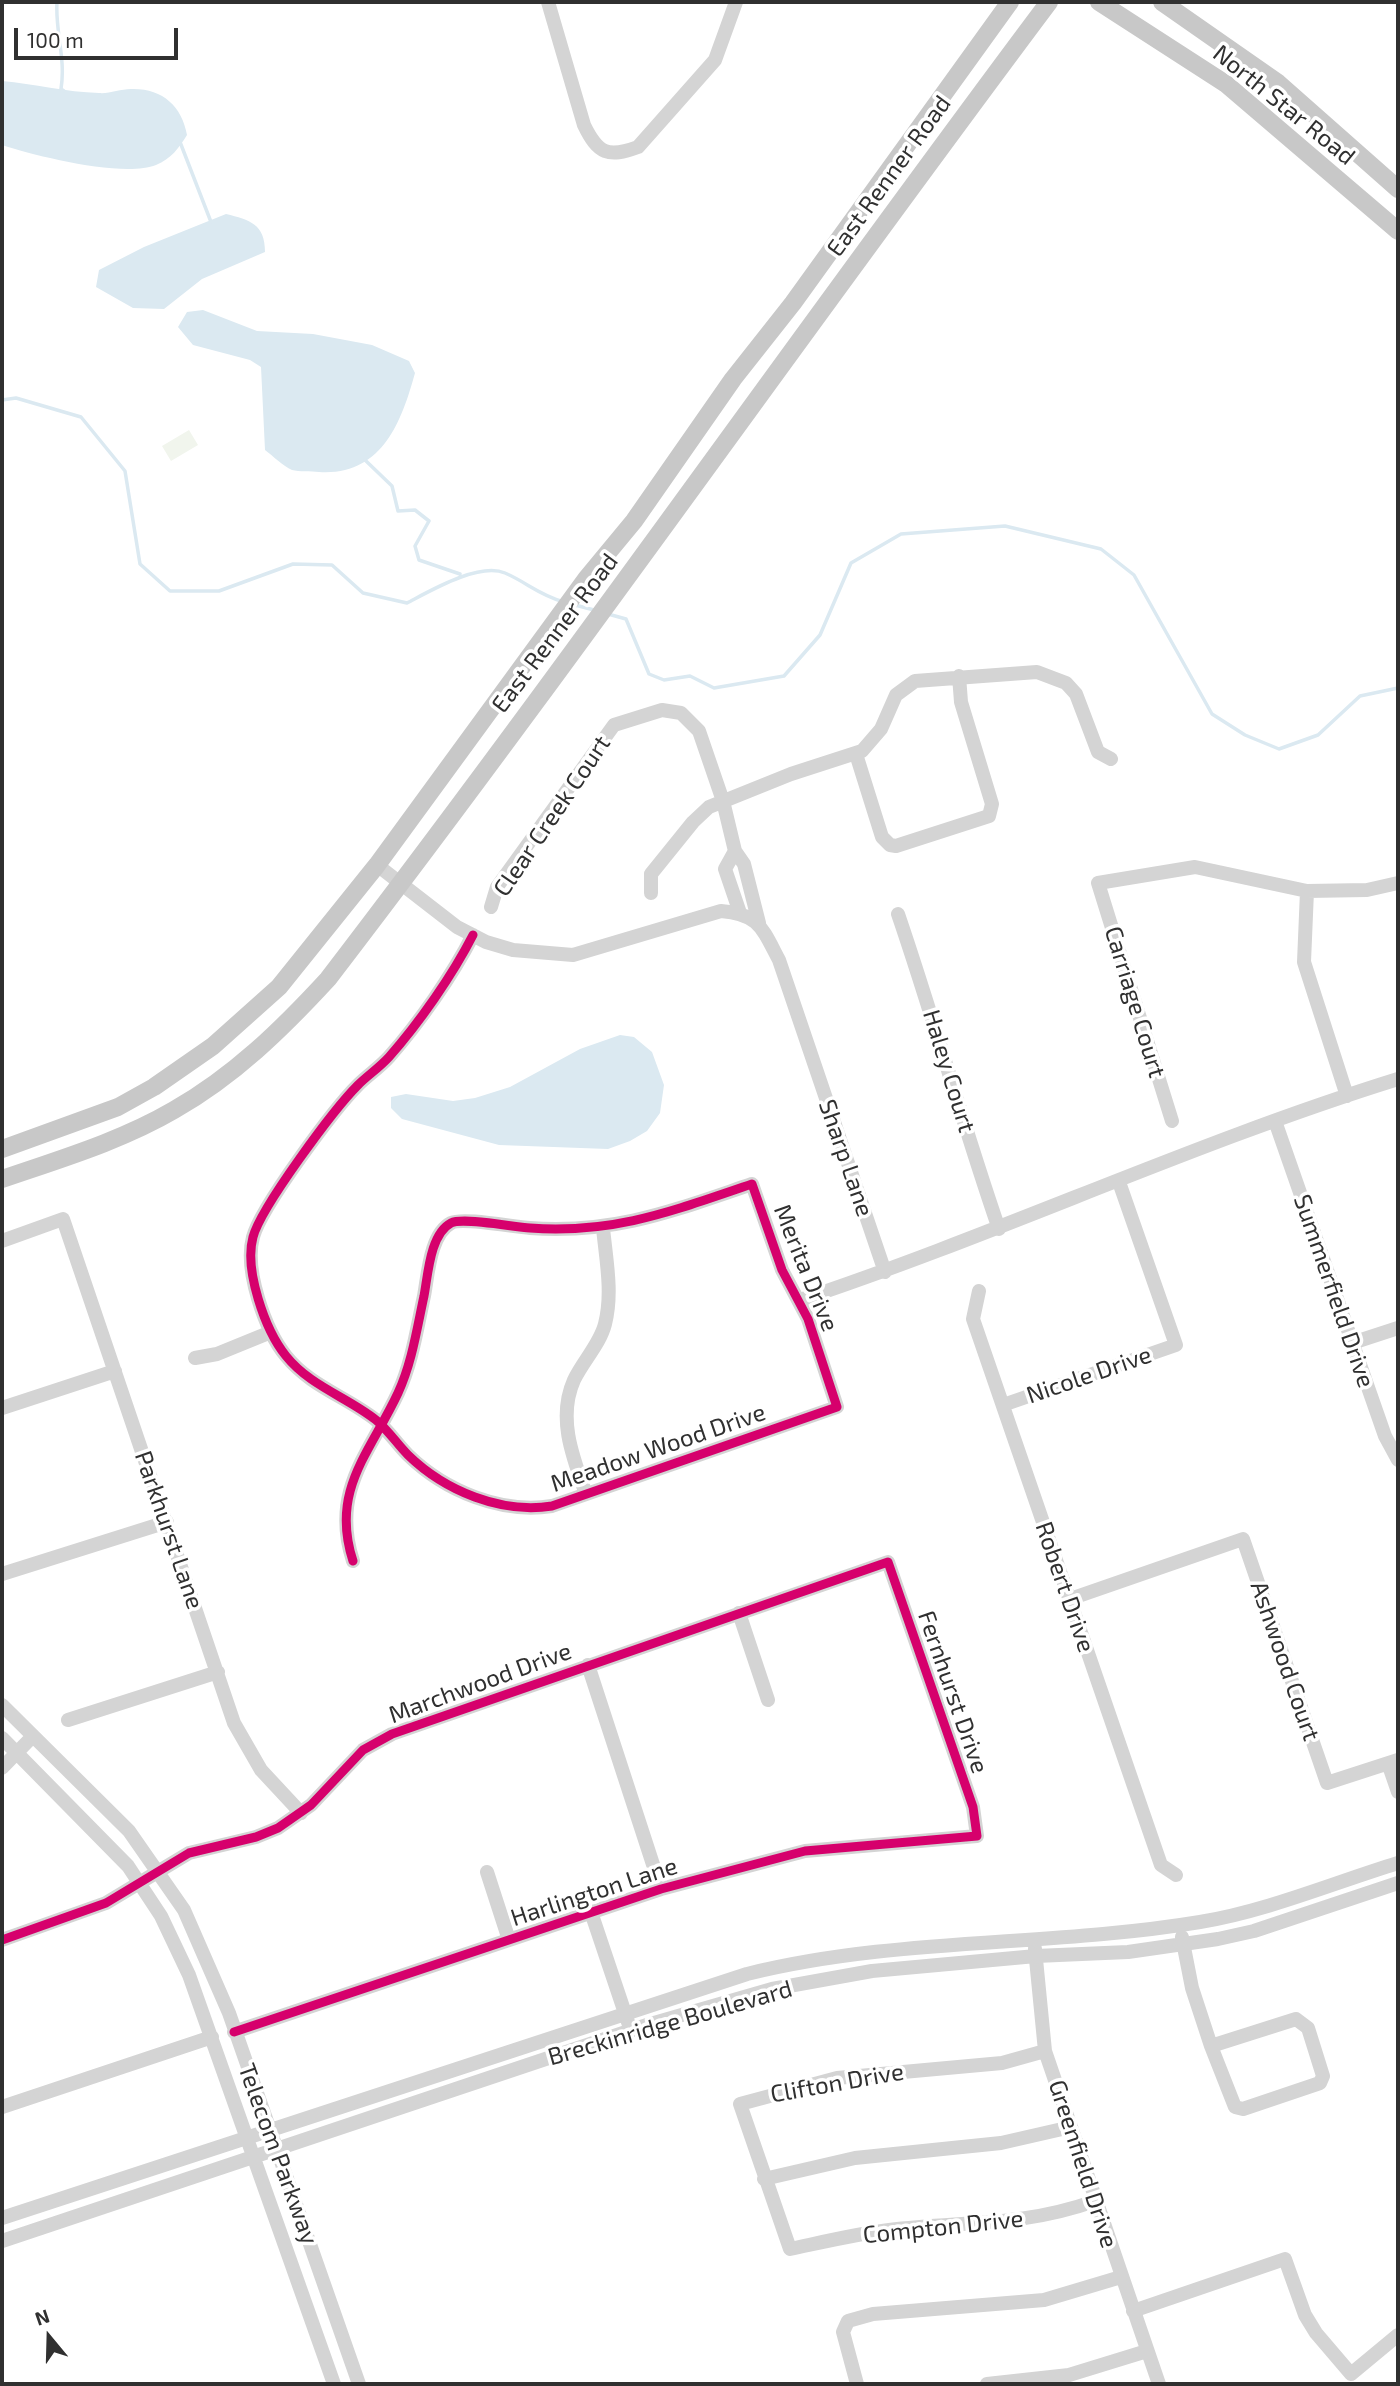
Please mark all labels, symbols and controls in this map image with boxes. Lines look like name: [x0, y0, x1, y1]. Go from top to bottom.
scale bar: [18, 14, 182, 58]
text: 100 m: [27, 27, 84, 52]
street label: North Star Road: [1207, 39, 1361, 171]
street label: East Renner Road: [821, 90, 957, 262]
street label: East Renner Road: [486, 548, 624, 718]
street label: Clear Creek Court: [488, 730, 616, 902]
street label: Carriage Court: [1098, 923, 1172, 1081]
street label: Haley Court: [917, 1006, 981, 1136]
street label: Sharp Lane: [813, 1096, 879, 1220]
street label: Summerfield Drive: [1287, 1191, 1381, 1391]
street label: Merita Drive: [768, 1200, 844, 1336]
street label: Nicole Drive: [1023, 1340, 1155, 1410]
street label: Meadow Wood Drive: [547, 1398, 769, 1498]
street label: Parkhurst Lane: [128, 1447, 210, 1613]
street label: Robert Drive: [1029, 1518, 1101, 1656]
street label: Ashwood Court: [1244, 1577, 1326, 1745]
street label: Fernhurst Drive: [912, 1607, 994, 1777]
street label: Marchwood Drive: [385, 1637, 575, 1729]
street label: Harlington Lane: [507, 1851, 681, 1933]
street label: Breckinridge Boulevard: [545, 1974, 795, 2072]
street label: Clifton Drive: [768, 2057, 906, 2109]
street label: Telecom Parkway: [232, 2060, 324, 2248]
street label: Greenfield Drive: [1042, 2076, 1124, 2252]
street label: Compton Drive: [861, 2204, 1025, 2250]
north arrow: [14, 2302, 84, 2372]
text: N: [32, 2304, 52, 2330]

